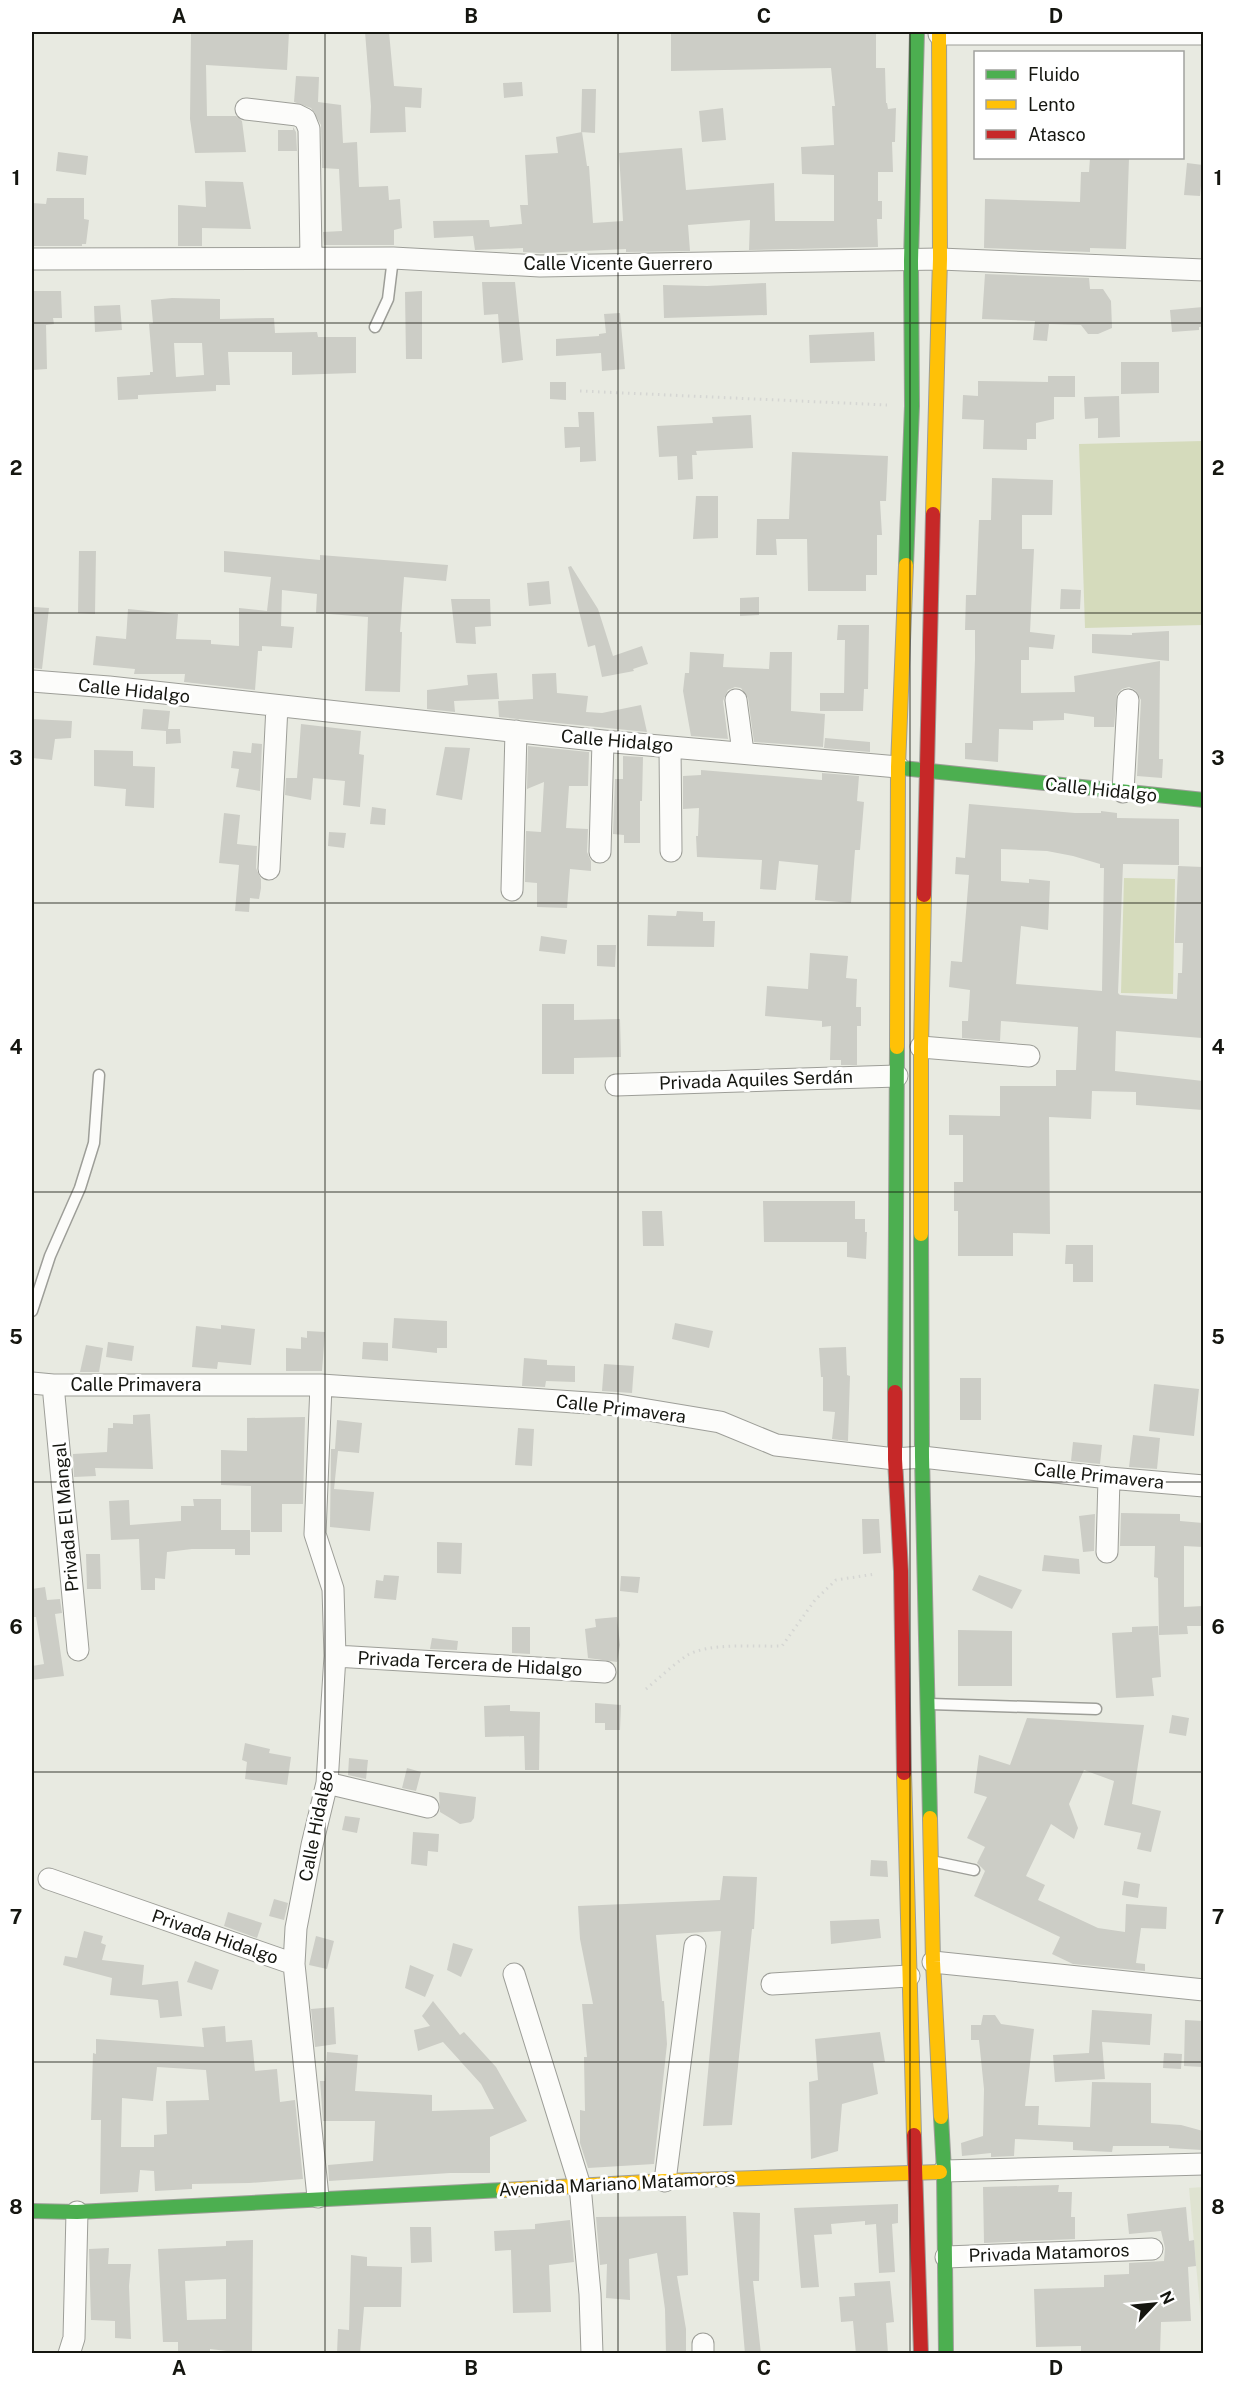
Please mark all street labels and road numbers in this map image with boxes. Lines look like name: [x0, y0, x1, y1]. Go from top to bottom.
street label: Calle Vicente Guerrero: [523, 253, 713, 274]
street label: Calle Hidalgo: [77, 674, 191, 707]
street label: Calle Hidalgo: [560, 725, 674, 756]
street label: Calle Hidalgo: [1044, 773, 1158, 806]
street label: Privada Aquiles Serdán: [659, 1066, 853, 1093]
street label: Calle Primavera: [71, 1374, 201, 1395]
street label: Calle Primavera: [555, 1390, 687, 1427]
street label: Privada El Mangal: [48, 1441, 83, 1593]
street label: Calle Primavera: [1033, 1458, 1165, 1493]
street label: Privada Tercera de Hidalgo: [357, 1647, 583, 1680]
street label: Calle Hidalgo: [294, 1769, 337, 1883]
street label: Privada Hidalgo: [149, 1905, 281, 1968]
street label: Avenida Mariano Matamoros: [498, 2167, 736, 2200]
street label: Privada Matamoros: [968, 2239, 1130, 2266]

